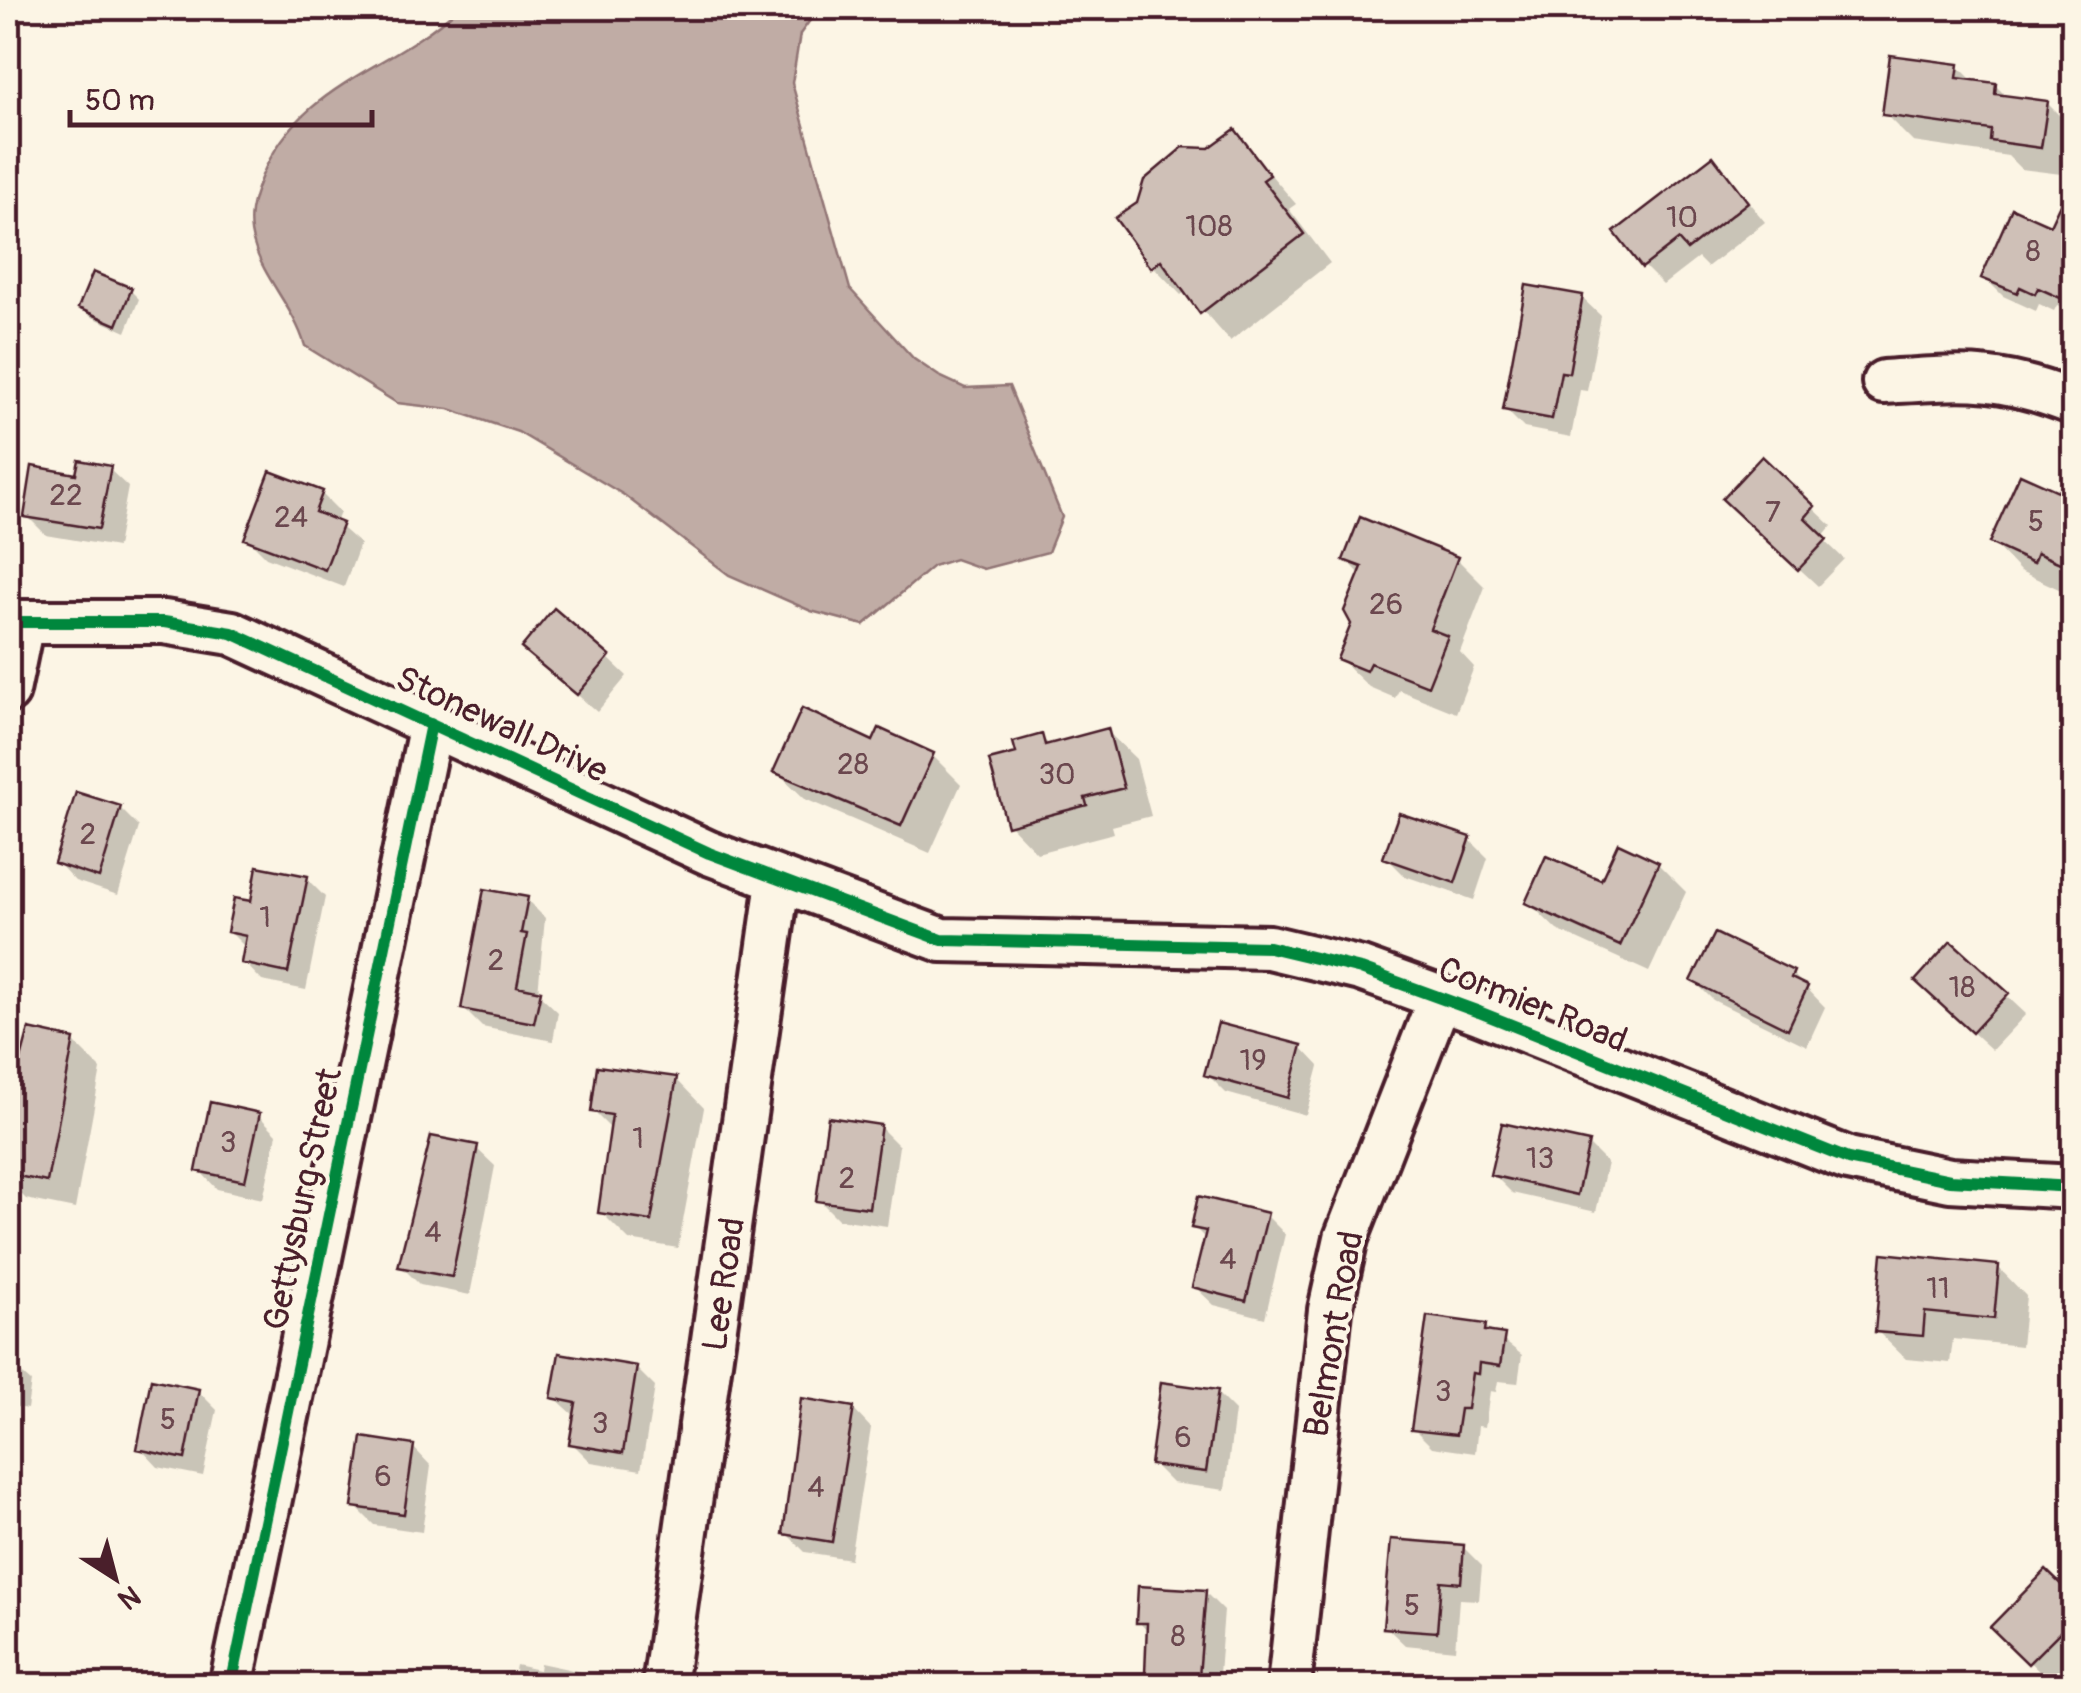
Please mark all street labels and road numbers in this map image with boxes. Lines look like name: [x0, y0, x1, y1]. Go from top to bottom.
street label: Stonewall Drive: [389, 657, 615, 793]
street label: Cormier Road: [1432, 947, 1634, 1063]
street label: Gettysburg Street: [254, 1063, 352, 1334]
street label: Lee Road: [693, 1215, 755, 1354]
street label: Belmont Road: [1294, 1228, 1374, 1441]

